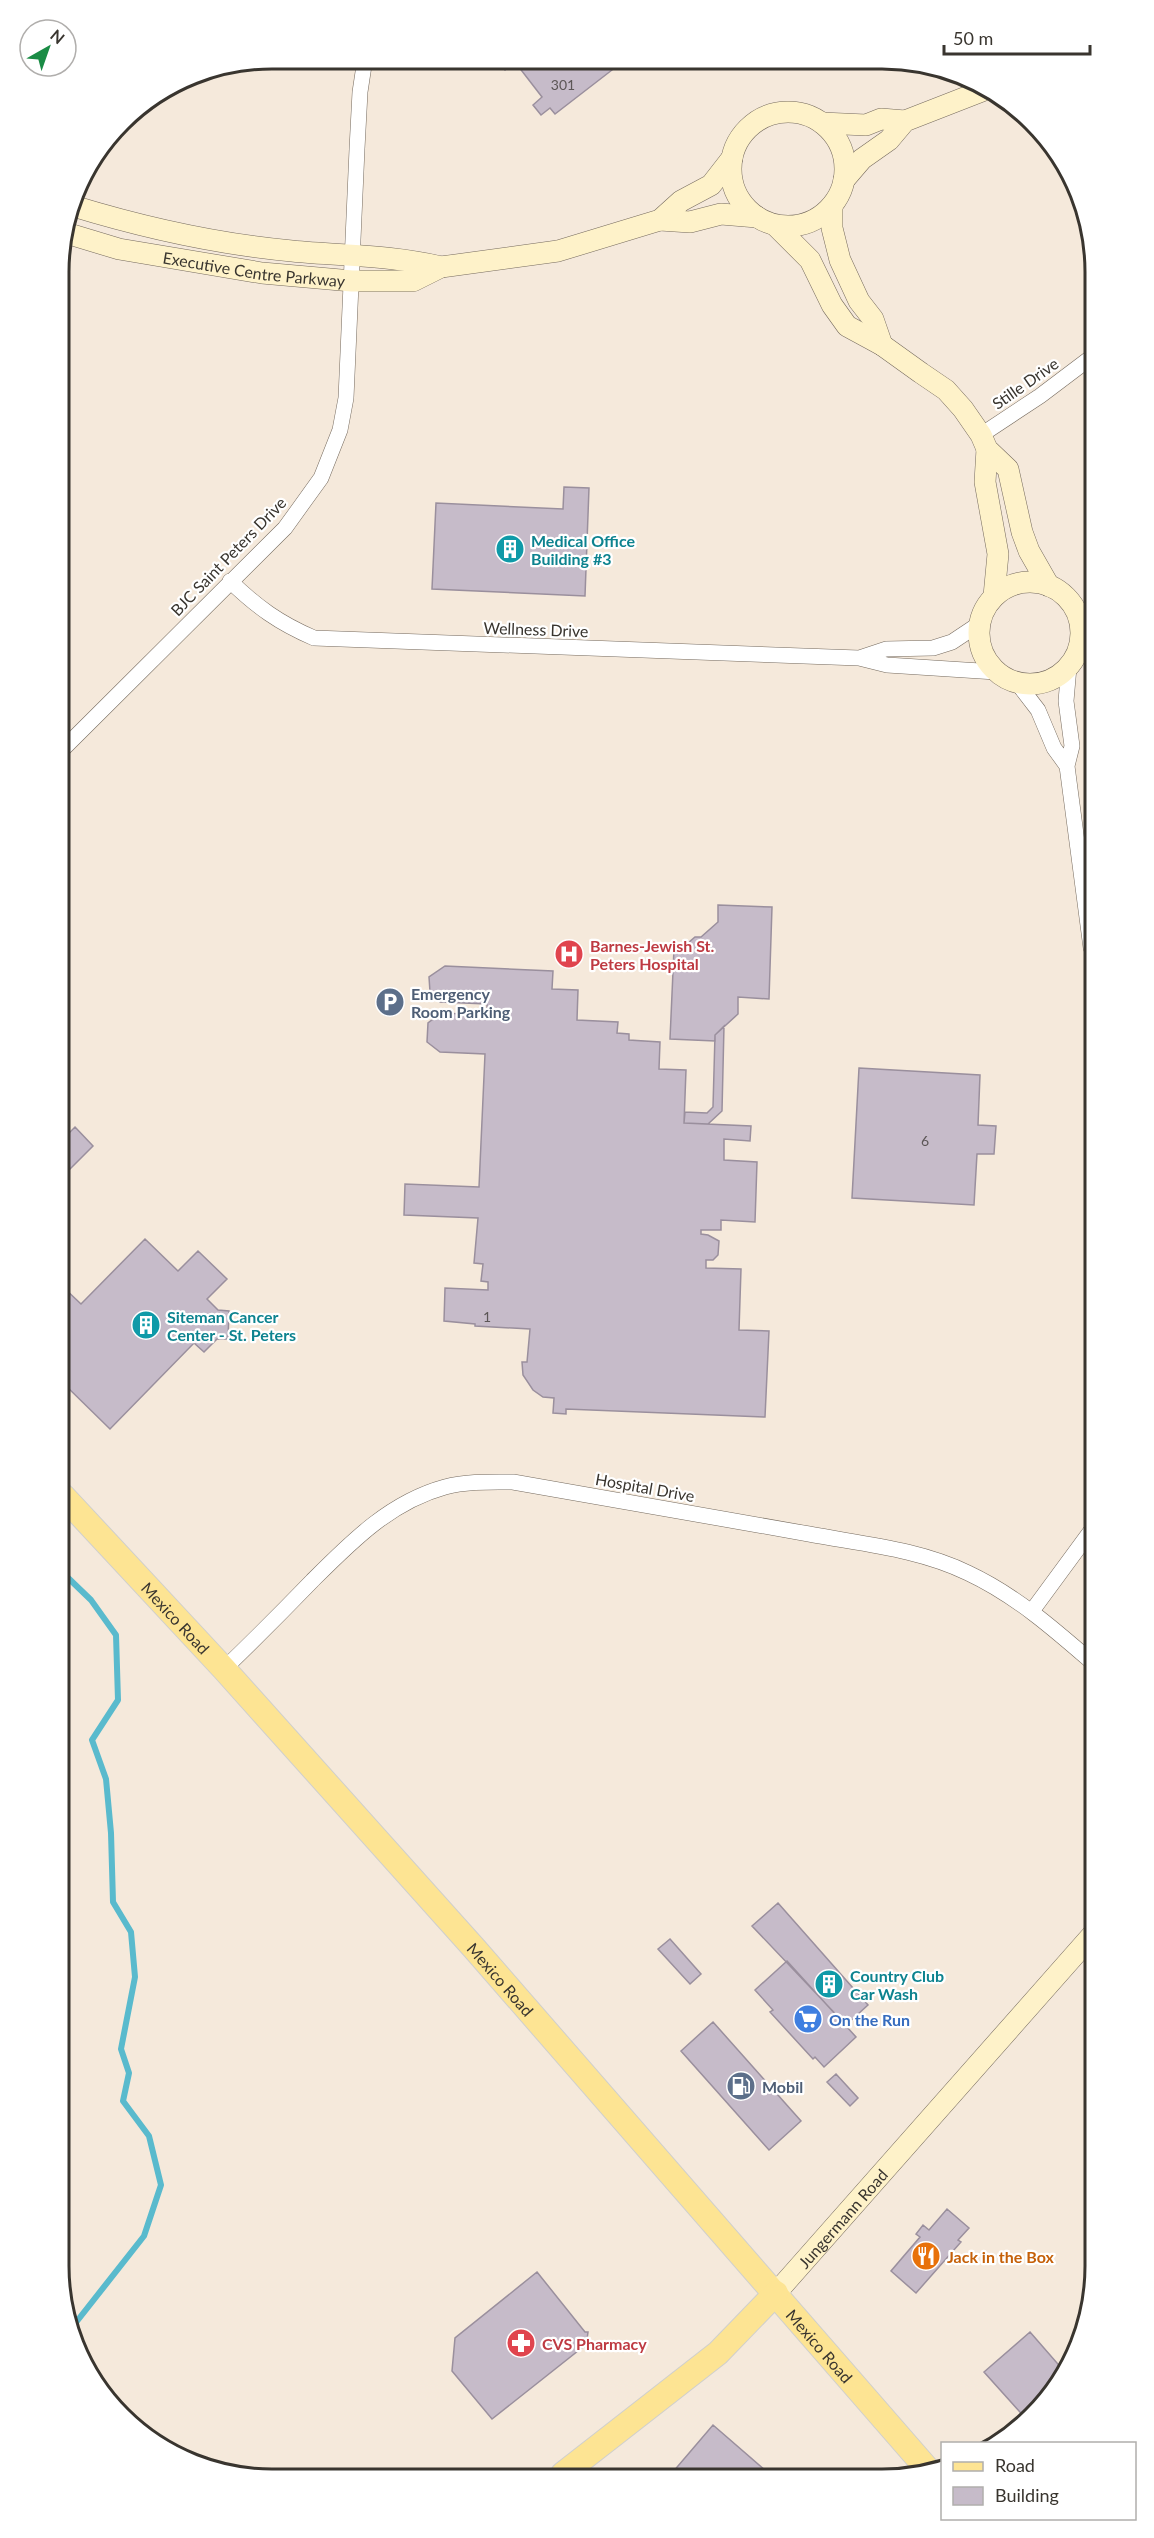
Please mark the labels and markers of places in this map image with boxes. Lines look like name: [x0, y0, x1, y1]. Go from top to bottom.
place label: Medical Office Building #3: [531, 531, 635, 568]
building icon: Medical Office Building #3: [494, 533, 526, 565]
place label: Barnes-Jewish St. Peters Hospital: [590, 936, 715, 973]
hospital icon: Barnes-Jewish St. Peters Hospital: [553, 938, 585, 970]
place label: Emergency Room Parking: [411, 984, 511, 1021]
parking icon: Emergency Room Parking: [374, 986, 406, 1018]
place label: Siteman Cancer Center - St. Peters: [167, 1307, 296, 1344]
building icon: Siteman Cancer Center - St. Peters: [130, 1309, 162, 1341]
place label: Country Club Car Wash: [850, 1966, 944, 2003]
building icon: Country Club Car Wash: [813, 1968, 845, 2000]
supermarket icon: On the Run: [792, 2003, 824, 2035]
place label: On the Run: [829, 2010, 910, 2029]
fuel station icon: Mobil: [725, 2070, 757, 2102]
place label: Mobil: [762, 2077, 803, 2096]
restaurant icon: Jack in the Box: [910, 2240, 942, 2272]
place label: Jack in the Box: [947, 2247, 1054, 2266]
pharmacy icon: CVS Pharmacy: [505, 2327, 537, 2359]
place label: CVS Pharmacy: [542, 2334, 647, 2353]

